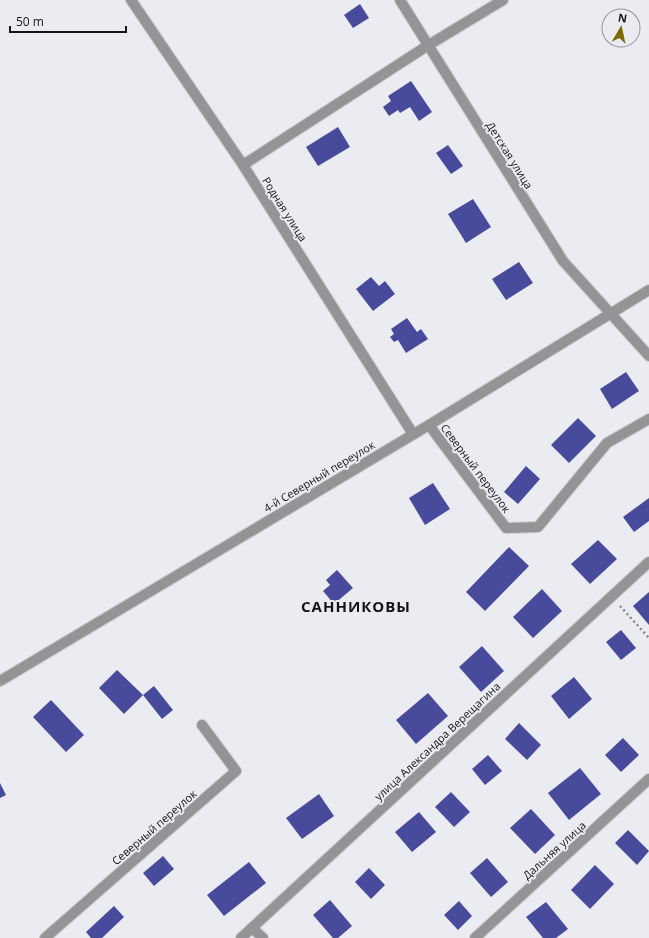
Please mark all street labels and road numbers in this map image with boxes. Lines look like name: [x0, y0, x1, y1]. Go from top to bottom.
street label: Детская улица: [483, 119, 537, 191]
street label: Родная улица: [259, 174, 311, 244]
street label: Северный переулок: [438, 421, 515, 516]
street label: 4-й Северный переулок: [261, 437, 378, 515]
street label: улица Александра Верещагина: [371, 679, 503, 803]
street label: Северный переулок: [108, 786, 200, 868]
street label: Дальняя улица: [519, 818, 589, 882]

